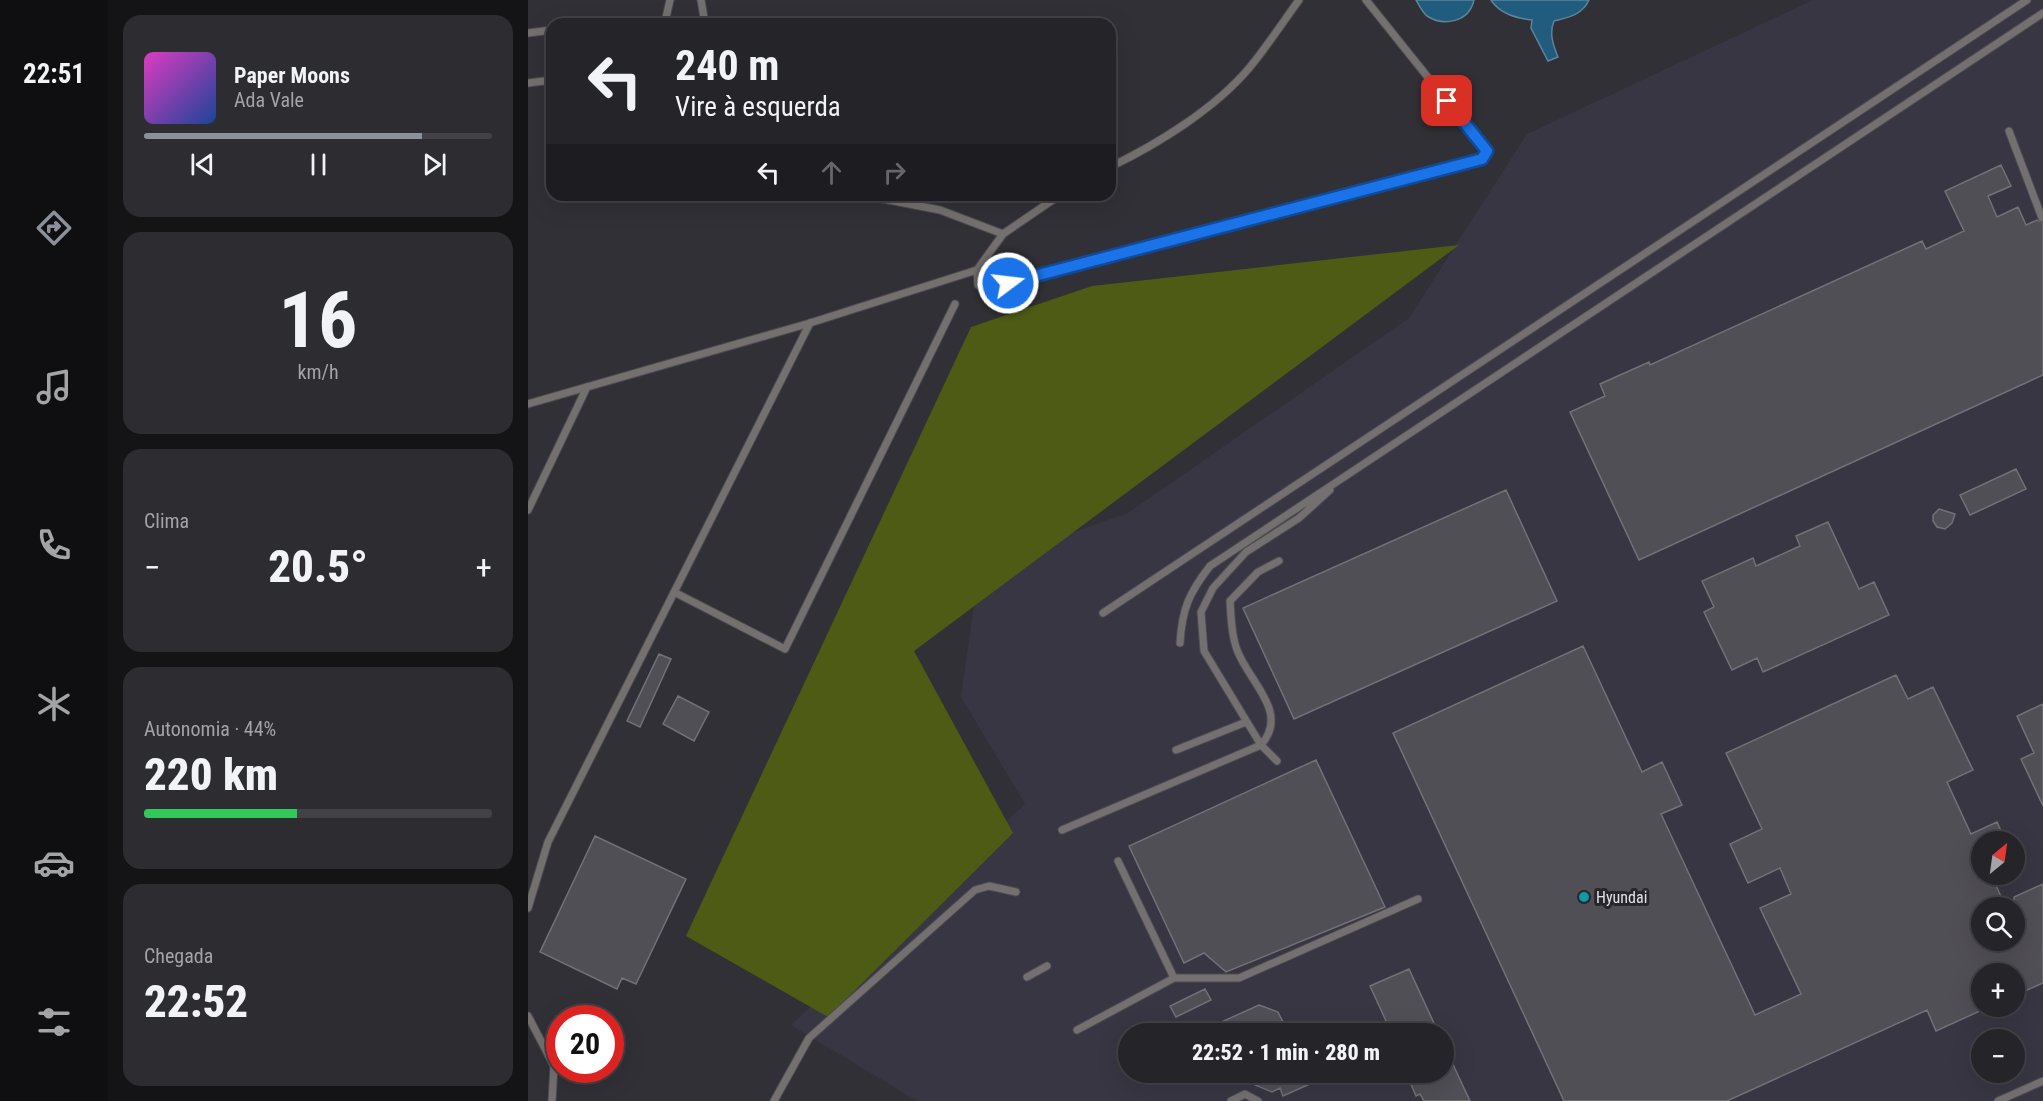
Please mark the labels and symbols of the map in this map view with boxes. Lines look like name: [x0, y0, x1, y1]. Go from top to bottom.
pin: [1421, 75, 1472, 126]
position arrow: [976, 251, 1040, 315]
north arrow: [1971, 831, 2025, 885]
place label: Hyundai: [1596, 888, 1647, 907]
marker: Hyundai: [1577, 890, 1591, 904]
speed limit sign: 20: [546, 1005, 624, 1083]

